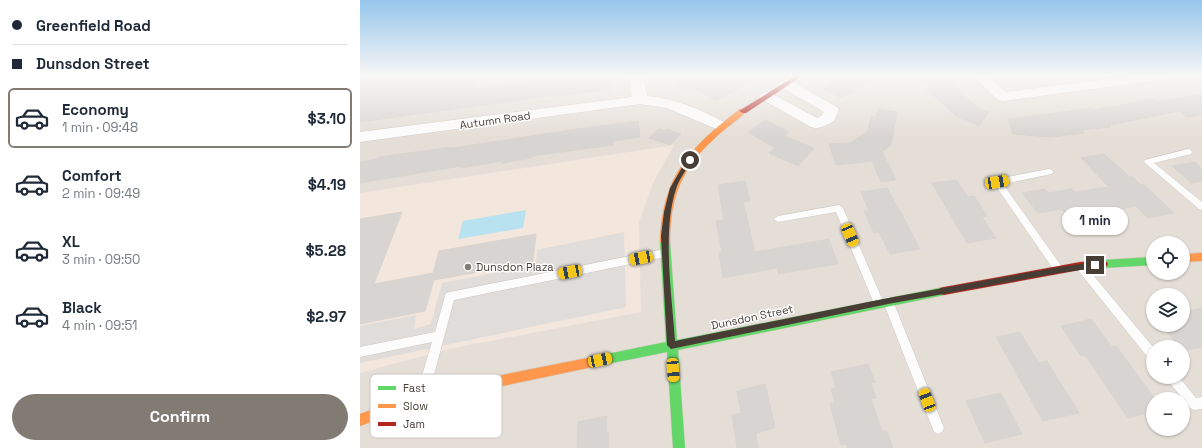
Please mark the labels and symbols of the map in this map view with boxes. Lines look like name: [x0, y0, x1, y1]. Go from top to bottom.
street label: Autumn Road: [459, 108, 531, 132]
route start: [681, 151, 699, 169]
car: [984, 174, 1010, 190]
callout: 1 min: [1062, 207, 1128, 235]
car: [840, 222, 860, 248]
car: [628, 250, 654, 266]
route end: [1086, 256, 1104, 274]
place label: Dunsdon Plaza: [476, 260, 554, 274]
marker: Dunsdon Plaza: [463, 262, 473, 272]
car: [557, 264, 583, 280]
street label: Dunsdon Street: [710, 301, 794, 333]
car: [587, 352, 613, 368]
car: [666, 358, 680, 382]
legend: [370, 374, 502, 438]
text: Fast: [403, 381, 426, 395]
car: [917, 387, 937, 413]
text: Slow: [403, 399, 428, 413]
text: Jam: [403, 417, 425, 431]

